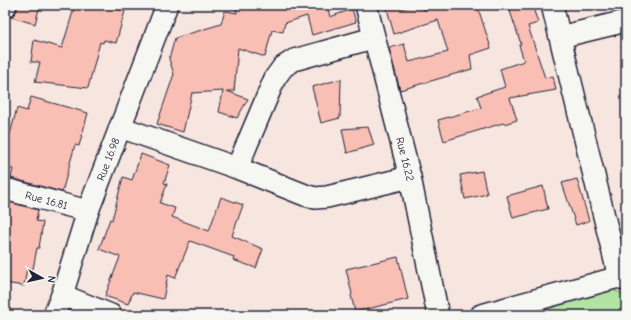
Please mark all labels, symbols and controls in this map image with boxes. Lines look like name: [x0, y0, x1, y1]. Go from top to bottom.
street label: Rue 16.98: [94, 136, 122, 182]
street label: Rue 16.22: [394, 136, 417, 182]
street label: Rue 16.81: [24, 188, 69, 212]
north arrow: [22, 258, 62, 298]
text: N: [44, 275, 58, 284]

